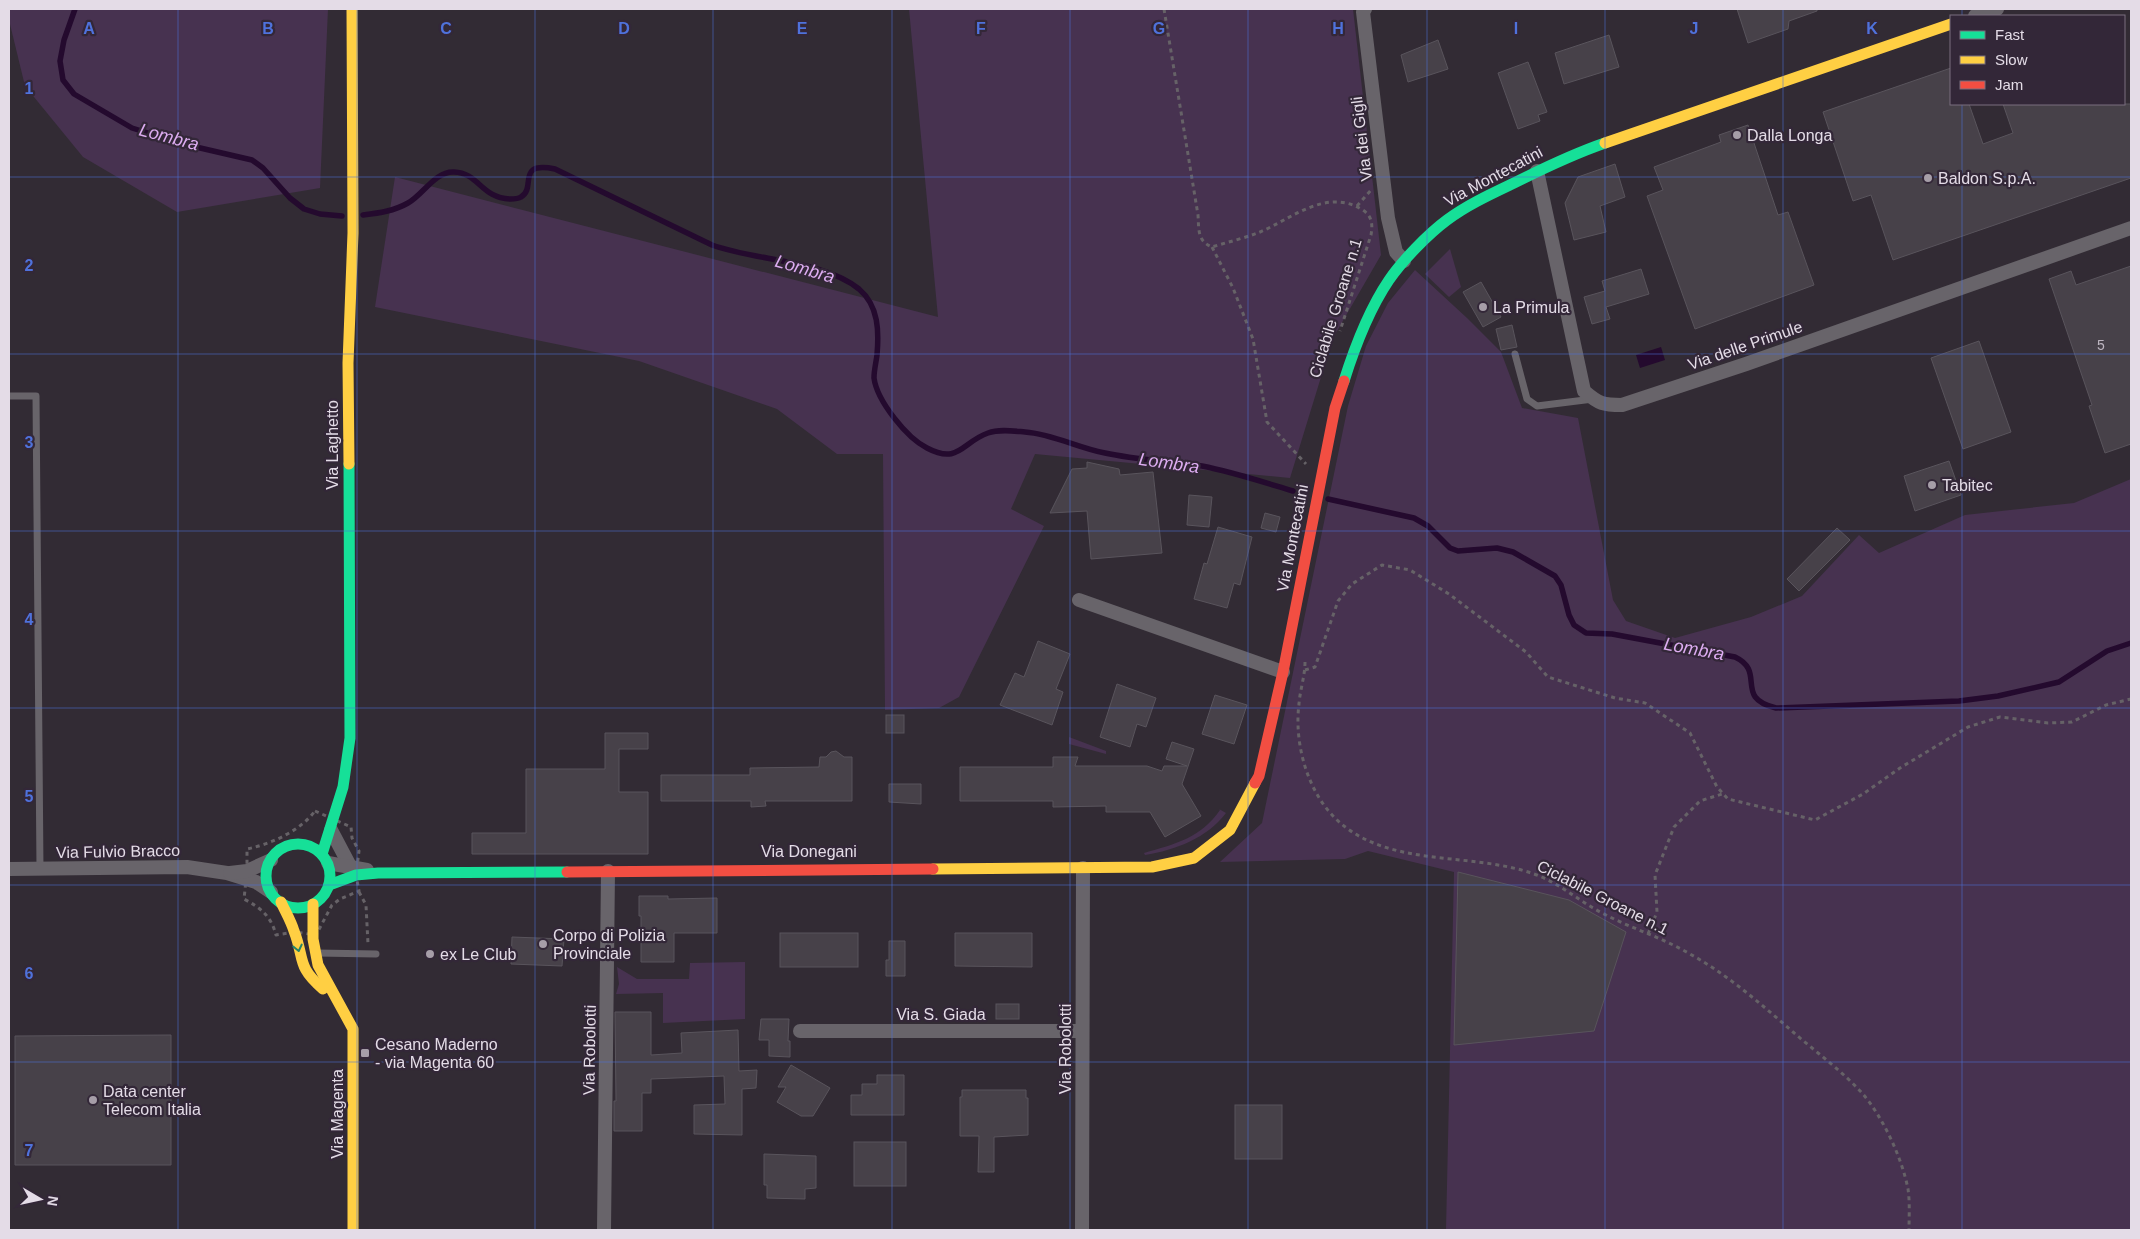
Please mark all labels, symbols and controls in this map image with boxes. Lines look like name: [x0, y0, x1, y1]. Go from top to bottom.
legend: [1950, 15, 2125, 105]
text: A: [83, 20, 95, 37]
text: B: [262, 20, 274, 37]
text: C: [440, 20, 452, 37]
text: D: [618, 20, 630, 37]
text: E: [797, 20, 808, 37]
text: F: [976, 20, 986, 37]
text: G: [1153, 20, 1165, 37]
text: H: [1332, 20, 1344, 37]
text: I: [1514, 20, 1518, 37]
text: J: [1690, 20, 1698, 37]
text: K: [1866, 20, 1878, 37]
text: Fast: [1995, 26, 2025, 43]
text: Slow: [1995, 51, 2028, 68]
text: Jam: [1995, 76, 2023, 93]
text: 1: [25, 80, 34, 97]
street label: Via dei Gigli: [1348, 96, 1375, 182]
water label: Lombra: [137, 119, 201, 155]
place label: Dalla Longa: [1747, 127, 1833, 144]
marker: Dalla Longa: [1731, 129, 1743, 141]
street label: Via Montecatini: [1441, 143, 1545, 210]
place label: Baldon S.p.A.: [1938, 170, 2036, 187]
marker: Baldon S.p.A.: [1922, 172, 1934, 184]
street label: Ciclabile Groane n.1: [1306, 236, 1365, 380]
water label: Lombra: [773, 251, 837, 287]
text: 2: [25, 257, 34, 274]
place label: La Primula: [1493, 299, 1570, 316]
marker: La Primula: [1477, 301, 1489, 313]
street label: Via delle Primule: [1686, 318, 1805, 373]
house number: 5: [2097, 337, 2105, 353]
street label: Via Laghetto: [324, 400, 341, 490]
text: 3: [25, 434, 34, 451]
water label: Lombra: [1137, 449, 1201, 477]
place label: Tabitec: [1942, 477, 1993, 494]
marker: Tabitec: [1926, 479, 1938, 491]
street label: Via Montecatini: [1274, 483, 1311, 593]
text: 4: [25, 611, 34, 628]
water label: Lombra: [1662, 634, 1726, 664]
text: 5: [25, 788, 34, 805]
street label: Via Fulvio Bracco: [56, 842, 180, 861]
street label: Via Donegani: [761, 843, 857, 860]
street label: Ciclabile Groane n.1: [1534, 857, 1671, 938]
place label: Corpo di Polizia Provinciale: [553, 927, 665, 962]
marker: Corpo di Polizia Provinciale: [537, 938, 549, 950]
one-way arrow: [292, 943, 303, 952]
place label: ex Le Club: [440, 946, 517, 963]
marker: ex Le Club: [424, 948, 436, 960]
text: 6: [25, 965, 34, 982]
street label: Via Robolotti: [1057, 1004, 1074, 1094]
street label: Via Robolotti: [580, 1005, 599, 1095]
street label: Via S. Giada: [896, 1006, 986, 1023]
place label: Cesano Maderno - via Magenta 60: [375, 1036, 498, 1071]
marker: Cesano Maderno - via Magenta 60: [359, 1047, 371, 1059]
street label: Via Magenta: [329, 1069, 346, 1159]
place label: Data center Telecom Italia: [103, 1083, 201, 1118]
marker: Data center Telecom Italia: [87, 1094, 99, 1106]
text: 7: [25, 1142, 34, 1159]
north arrow: [15, 1174, 65, 1224]
text: N: [44, 1195, 62, 1207]

